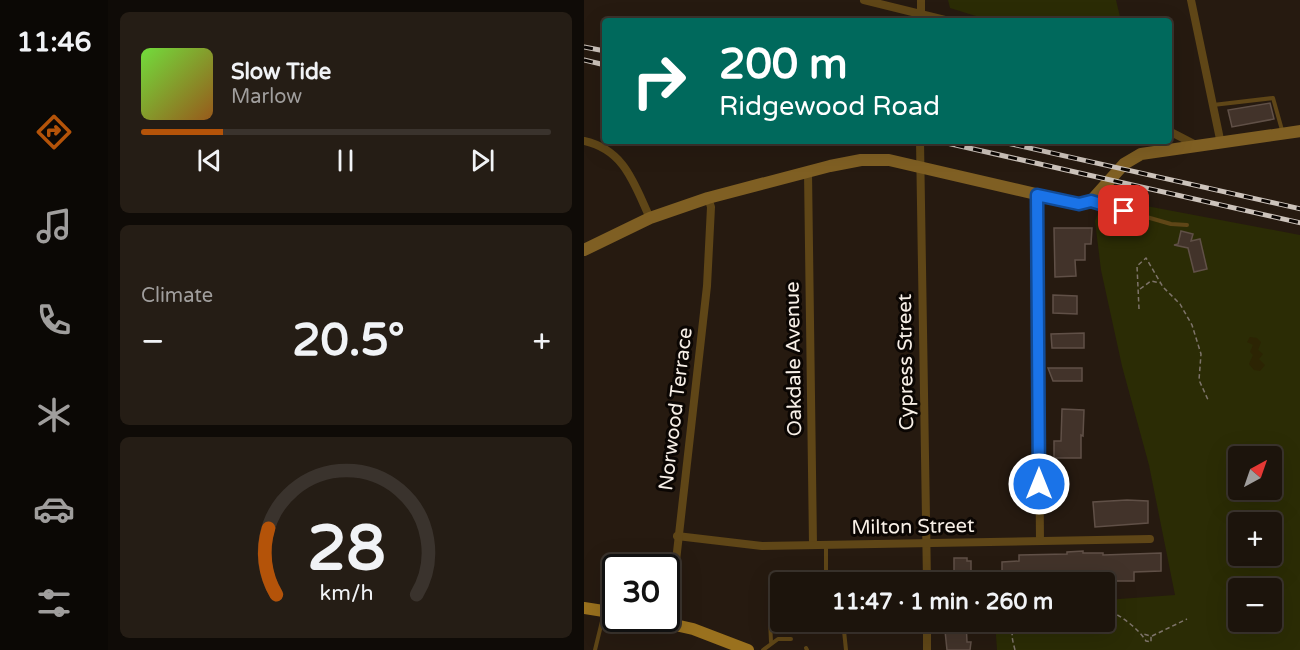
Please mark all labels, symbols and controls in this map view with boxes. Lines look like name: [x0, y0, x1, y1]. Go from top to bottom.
text: 11:46: [17, 26, 91, 59]
text: 200 m: [719, 39, 848, 90]
icon: right: [620, 42, 698, 120]
text: Slow Tide: [231, 59, 331, 85]
text: Marlow: [231, 85, 302, 109]
text: Ridgewood Road: [719, 90, 940, 123]
icon: directions: [33, 111, 75, 153]
icon: previous: [193, 144, 226, 177]
icon: pause: [329, 144, 362, 177]
icon: next: [466, 144, 499, 177]
pin: [1098, 185, 1149, 236]
icon: arrive: [1107, 194, 1140, 227]
icon: music: [33, 205, 75, 247]
street label: Oakdale Avenue: [781, 281, 807, 437]
text: Climate: [141, 284, 213, 308]
street label: Cypress Street: [893, 293, 919, 430]
icon: phone: [33, 299, 75, 341]
text: 20.5°: [292, 314, 405, 368]
text: −: [141, 322, 165, 361]
text: +: [532, 322, 551, 361]
street label: Norwood Terrace: [654, 326, 698, 492]
icon: climate: [33, 394, 75, 436]
north arrow: [1228, 446, 1282, 500]
map controls: [1228, 446, 1282, 632]
position arrow: [1007, 452, 1071, 516]
icon: car: [33, 488, 75, 530]
text: 28: [307, 512, 385, 587]
button: +: [1228, 512, 1282, 566]
street label: Milton Street: [851, 514, 975, 540]
speed limit sign: 30: [602, 554, 680, 632]
button: −: [1228, 578, 1282, 632]
text: km/h: [319, 580, 373, 606]
icon: filters: [33, 582, 75, 624]
text: 11:47 · 1 min · 260 m: [832, 589, 1053, 615]

